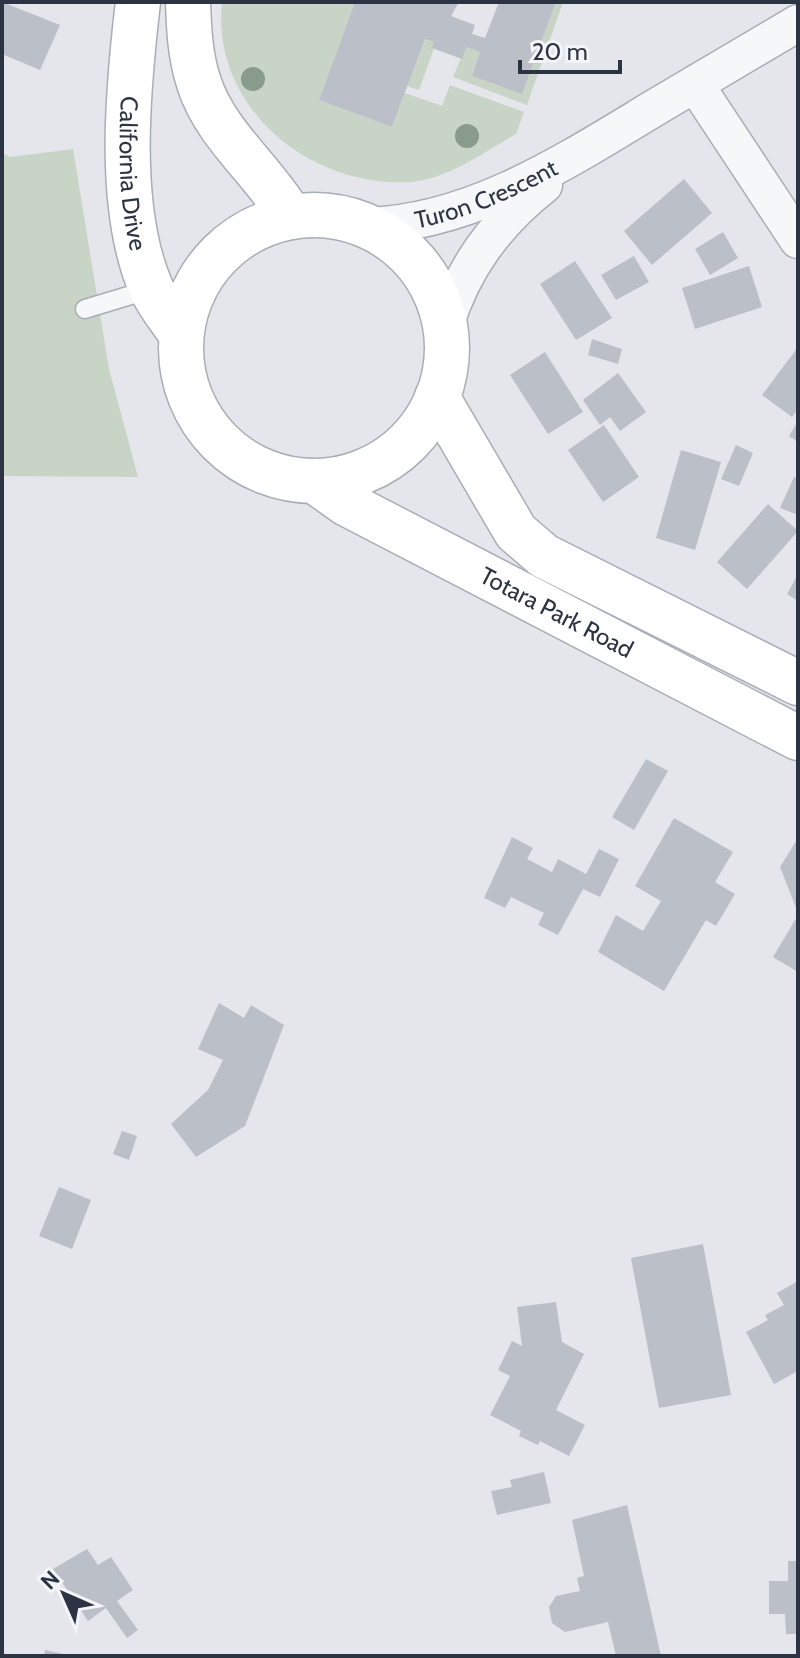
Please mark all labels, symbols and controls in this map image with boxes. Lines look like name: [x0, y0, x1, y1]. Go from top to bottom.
scale bar: [520, 24, 620, 74]
text: 20 m: [532, 37, 588, 66]
street label: California Drive: [114, 95, 153, 253]
street label: Turon Crescent: [412, 153, 562, 234]
street label: Totara Park Road: [475, 561, 638, 664]
north arrow: [24, 1554, 104, 1634]
text: N: [35, 1565, 65, 1595]

